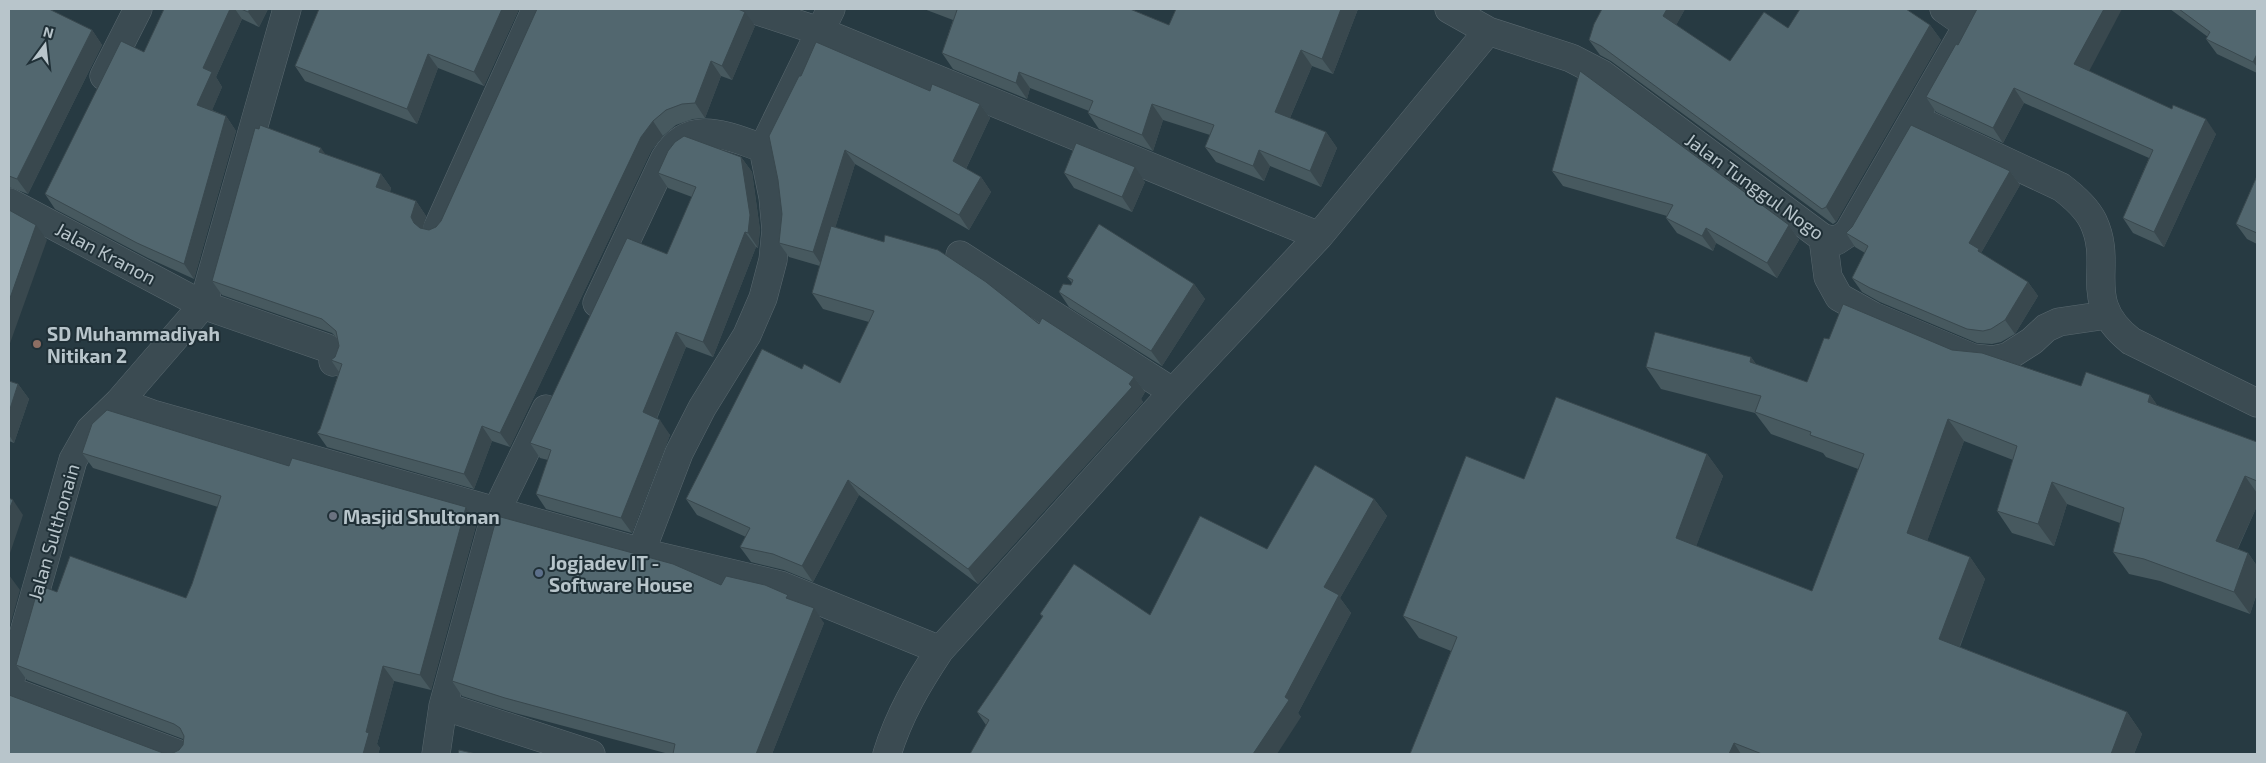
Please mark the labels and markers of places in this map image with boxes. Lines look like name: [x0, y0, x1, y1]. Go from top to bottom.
place label: SD Muhammadiyah Nitikan 2: [47, 322, 220, 367]
marker: SD Muhammadiyah Nitikan 2: [31, 338, 43, 350]
place label: Masjid Shultonan: [343, 505, 500, 528]
marker: Masjid Shultonan: [327, 510, 339, 522]
place label: Jogjadev IT - Software House: [549, 551, 693, 596]
marker: Jogjadev IT - Software House: [533, 567, 545, 579]

